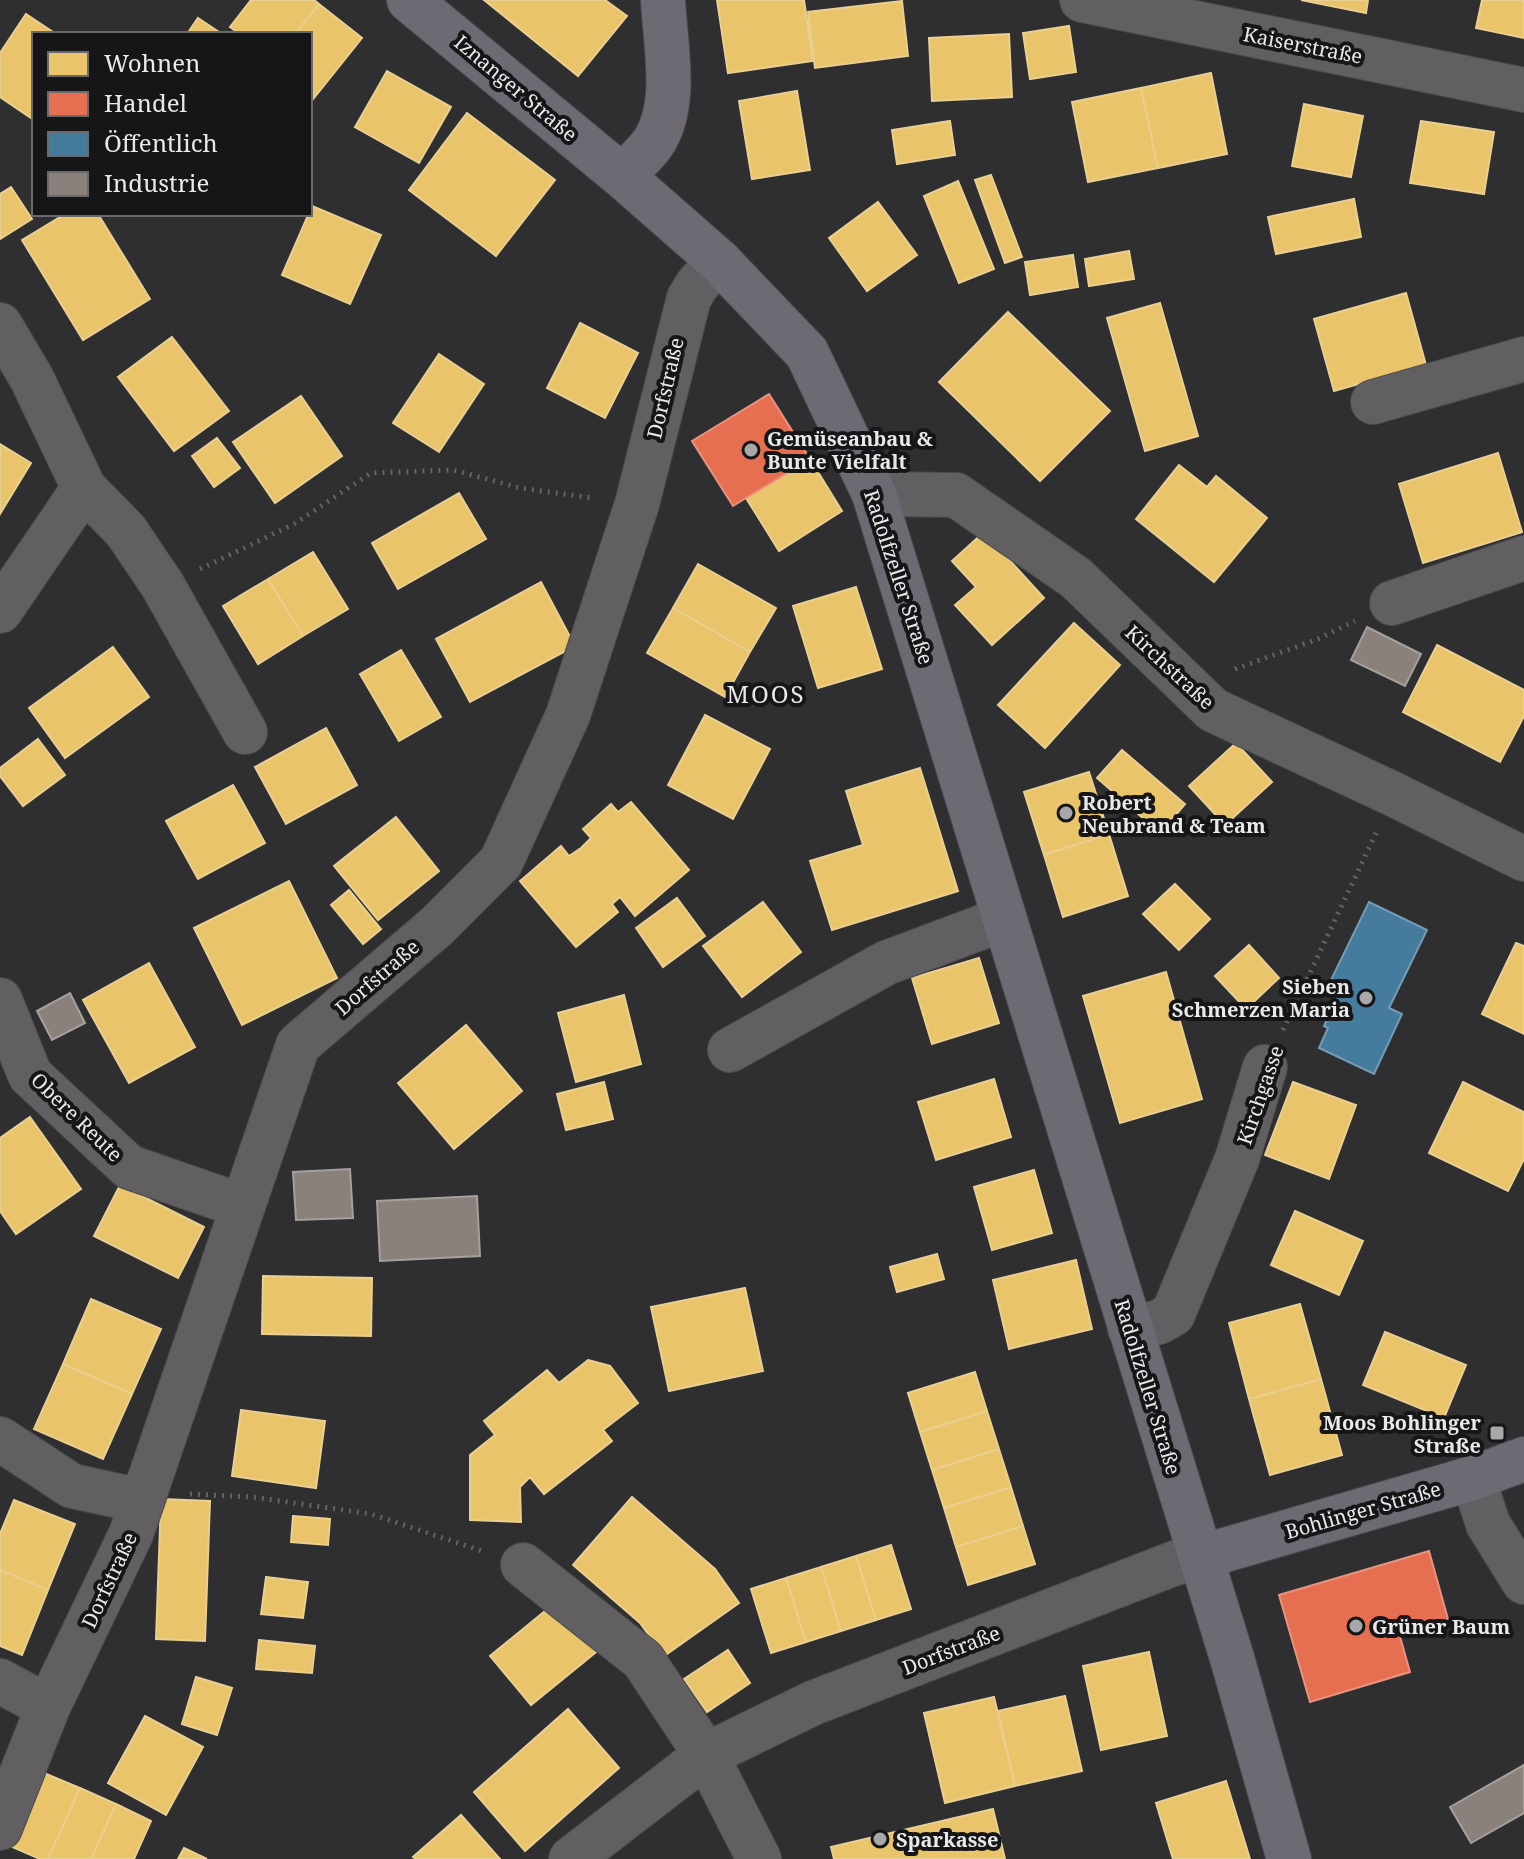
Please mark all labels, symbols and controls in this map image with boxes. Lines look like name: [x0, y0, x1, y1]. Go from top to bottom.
street label: Kaiserstraße: [1241, 20, 1365, 70]
street label: Iznanger Straße: [449, 29, 583, 147]
legend: [32, 32, 312, 216]
text: Wohnen: [104, 46, 201, 79]
text: Handel: [104, 86, 188, 119]
text: Öffentlich: [104, 126, 218, 159]
text: Industrie: [104, 166, 209, 199]
street label: Dorfstraße: [640, 335, 690, 441]
place label: Gemüseanbau & Bunte Vielfalt: [767, 425, 933, 475]
marker: Gemüseanbau & Bunte Vielfalt: [742, 441, 760, 459]
street label: Radolfzeller Straße: [858, 486, 940, 668]
street label: Kirchstraße: [1120, 619, 1220, 715]
district label: MOOS: [726, 677, 806, 710]
place label: Robert Neubrand & Team: [1082, 789, 1266, 839]
marker: Robert Neubrand & Team: [1057, 804, 1075, 822]
street label: Dorfstraße: [329, 933, 425, 1021]
place label: Sieben Schmerzen Maria: [1172, 973, 1350, 1023]
marker: Sieben Schmerzen Maria: [1357, 989, 1375, 1007]
street label: Kirchgasse: [1230, 1042, 1290, 1148]
street label: Obere Reute: [25, 1067, 129, 1167]
street label: Radolfzeller Straße: [1108, 1296, 1188, 1478]
place label: Moos Bohlinger Straße: [1323, 1409, 1482, 1459]
marker: Moos Bohlinger Straße: [1488, 1424, 1506, 1442]
street label: Bohlinger Straße: [1282, 1475, 1444, 1545]
street label: Dorfstraße: [75, 1528, 143, 1632]
place label: Grüner Baum: [1372, 1613, 1510, 1640]
marker: Grüner Baum: [1347, 1617, 1365, 1635]
street label: Dorfstraße: [898, 1619, 1004, 1681]
place label: Sparkasse: [896, 1826, 998, 1853]
marker: Sparkasse: [871, 1830, 889, 1848]

